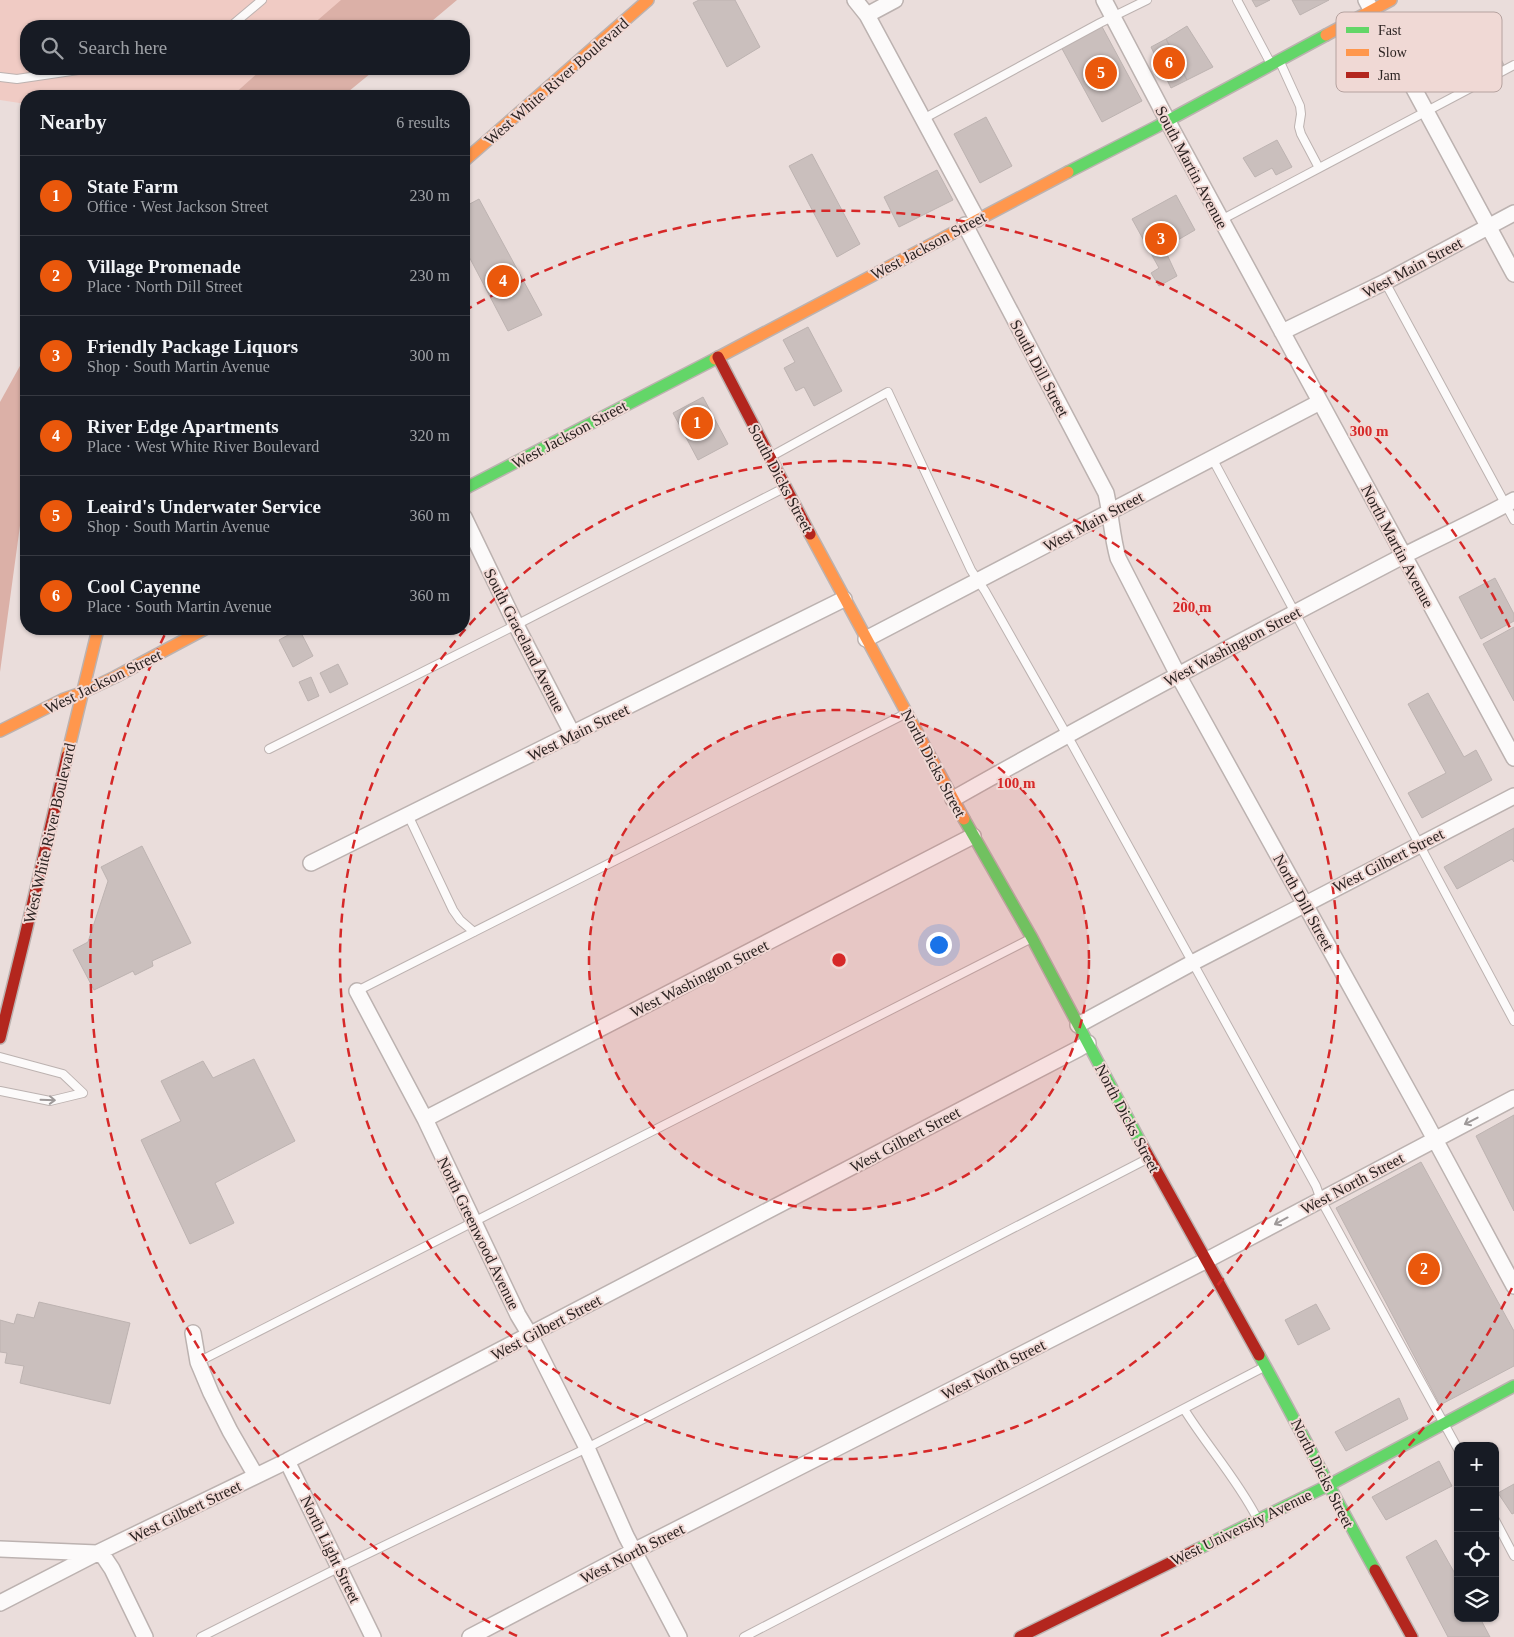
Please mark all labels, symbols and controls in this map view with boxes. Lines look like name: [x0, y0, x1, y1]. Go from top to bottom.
legend: [1336, 12, 1502, 92]
street label: West White River Boulevard: [481, 14, 632, 148]
search box: [20, 20, 470, 75]
text: Fast: [1378, 23, 1401, 38]
icon: search: [38, 34, 66, 62]
text: Search here: [78, 37, 167, 58]
pin: 6: [1153, 44, 1185, 82]
text: Slow: [1378, 45, 1408, 60]
pin: 5: [1085, 54, 1117, 92]
text: Jam: [1378, 68, 1401, 83]
street label: South Martin Avenue: [1152, 103, 1231, 232]
text: Nearby: [40, 110, 107, 134]
text: 6 results: [396, 114, 450, 131]
text: State Farm: [87, 176, 178, 197]
text: 1: [52, 187, 60, 204]
text: 230 m: [410, 187, 450, 204]
text: Office · West Jackson Street: [87, 198, 268, 215]
street label: West Jackson Street: [868, 208, 989, 283]
pin: 3: [1145, 220, 1177, 258]
street label: West Main Street: [1359, 234, 1466, 301]
text: Village Promenade: [87, 256, 241, 277]
pin: 4: [487, 262, 519, 300]
text: 2: [52, 267, 60, 284]
text: 230 m: [410, 267, 450, 284]
text: Place · North Dill Street: [87, 278, 243, 295]
street label: South Dill Street: [1007, 317, 1073, 420]
text: Friendly Package Liquors: [87, 336, 298, 357]
text: 3: [52, 347, 60, 364]
text: 300 m: [410, 347, 450, 364]
text: Shop · South Martin Avenue: [87, 358, 270, 375]
street label: West Jackson Street: [509, 397, 630, 472]
pin: 1: [681, 404, 713, 442]
text: River Edge Apartments: [87, 416, 279, 437]
street label: South Dicks Street: [745, 421, 816, 536]
text: 300 m: [1350, 423, 1389, 439]
text: 4: [52, 427, 60, 444]
text: 320 m: [410, 427, 450, 444]
text: Place · West White River Boulevard: [87, 438, 319, 455]
street label: North Martin Avenue: [1358, 482, 1437, 611]
street label: West Main Street: [1040, 488, 1147, 555]
text: Leaird's Underwater Service: [87, 496, 321, 517]
text: 5: [52, 507, 60, 524]
text: 360 m: [410, 507, 450, 524]
text: Shop · South Martin Avenue: [87, 518, 270, 535]
street label: South Graceland Avenue: [481, 566, 568, 715]
text: Cool Cayenne: [87, 576, 200, 597]
text: 6: [52, 587, 60, 604]
text: 360 m: [410, 587, 450, 604]
text: Place · South Martin Avenue: [87, 598, 272, 615]
text: 200 m: [1173, 599, 1212, 615]
street label: West Washington Street: [1161, 603, 1305, 691]
street label: West Jackson Street: [42, 646, 165, 717]
street label: West Main Street: [525, 700, 632, 764]
street label: North Dicks Street: [898, 706, 969, 821]
street label: West White River Boulevard: [20, 741, 79, 925]
text: 100 m: [997, 775, 1036, 791]
street label: West Gilbert Street: [1330, 825, 1447, 896]
street label: North Dill Street: [1270, 851, 1337, 954]
your location: [926, 932, 952, 958]
street label: West Washington Street: [627, 936, 772, 1022]
centre of rings: [830, 951, 848, 969]
street label: North Dicks Street: [1092, 1061, 1163, 1176]
one-way arrow: [39, 1095, 55, 1104]
street label: West Gilbert Street: [847, 1103, 964, 1176]
one-way arrow: [1463, 1116, 1478, 1126]
street label: West North Street: [1298, 1149, 1407, 1218]
street label: North Greenwood Avenue: [434, 1154, 523, 1312]
one-way arrow: [1273, 1216, 1288, 1226]
pin: 2: [1408, 1250, 1440, 1288]
street label: West Gilbert Street: [488, 1291, 605, 1364]
street label: West North Street: [938, 1336, 1048, 1403]
street label: North Dicks Street: [1288, 1416, 1358, 1531]
map controls: [1454, 1442, 1499, 1622]
button: +: [1454, 1442, 1499, 1487]
street label: West Gilbert Street: [127, 1477, 244, 1546]
street label: West University Avenue: [1168, 1486, 1315, 1570]
button: −: [1454, 1487, 1499, 1532]
street label: North Light Street: [296, 1493, 364, 1607]
street label: West North Street: [577, 1520, 687, 1587]
button: locate: [1454, 1532, 1499, 1577]
button: layers: [1454, 1577, 1499, 1622]

